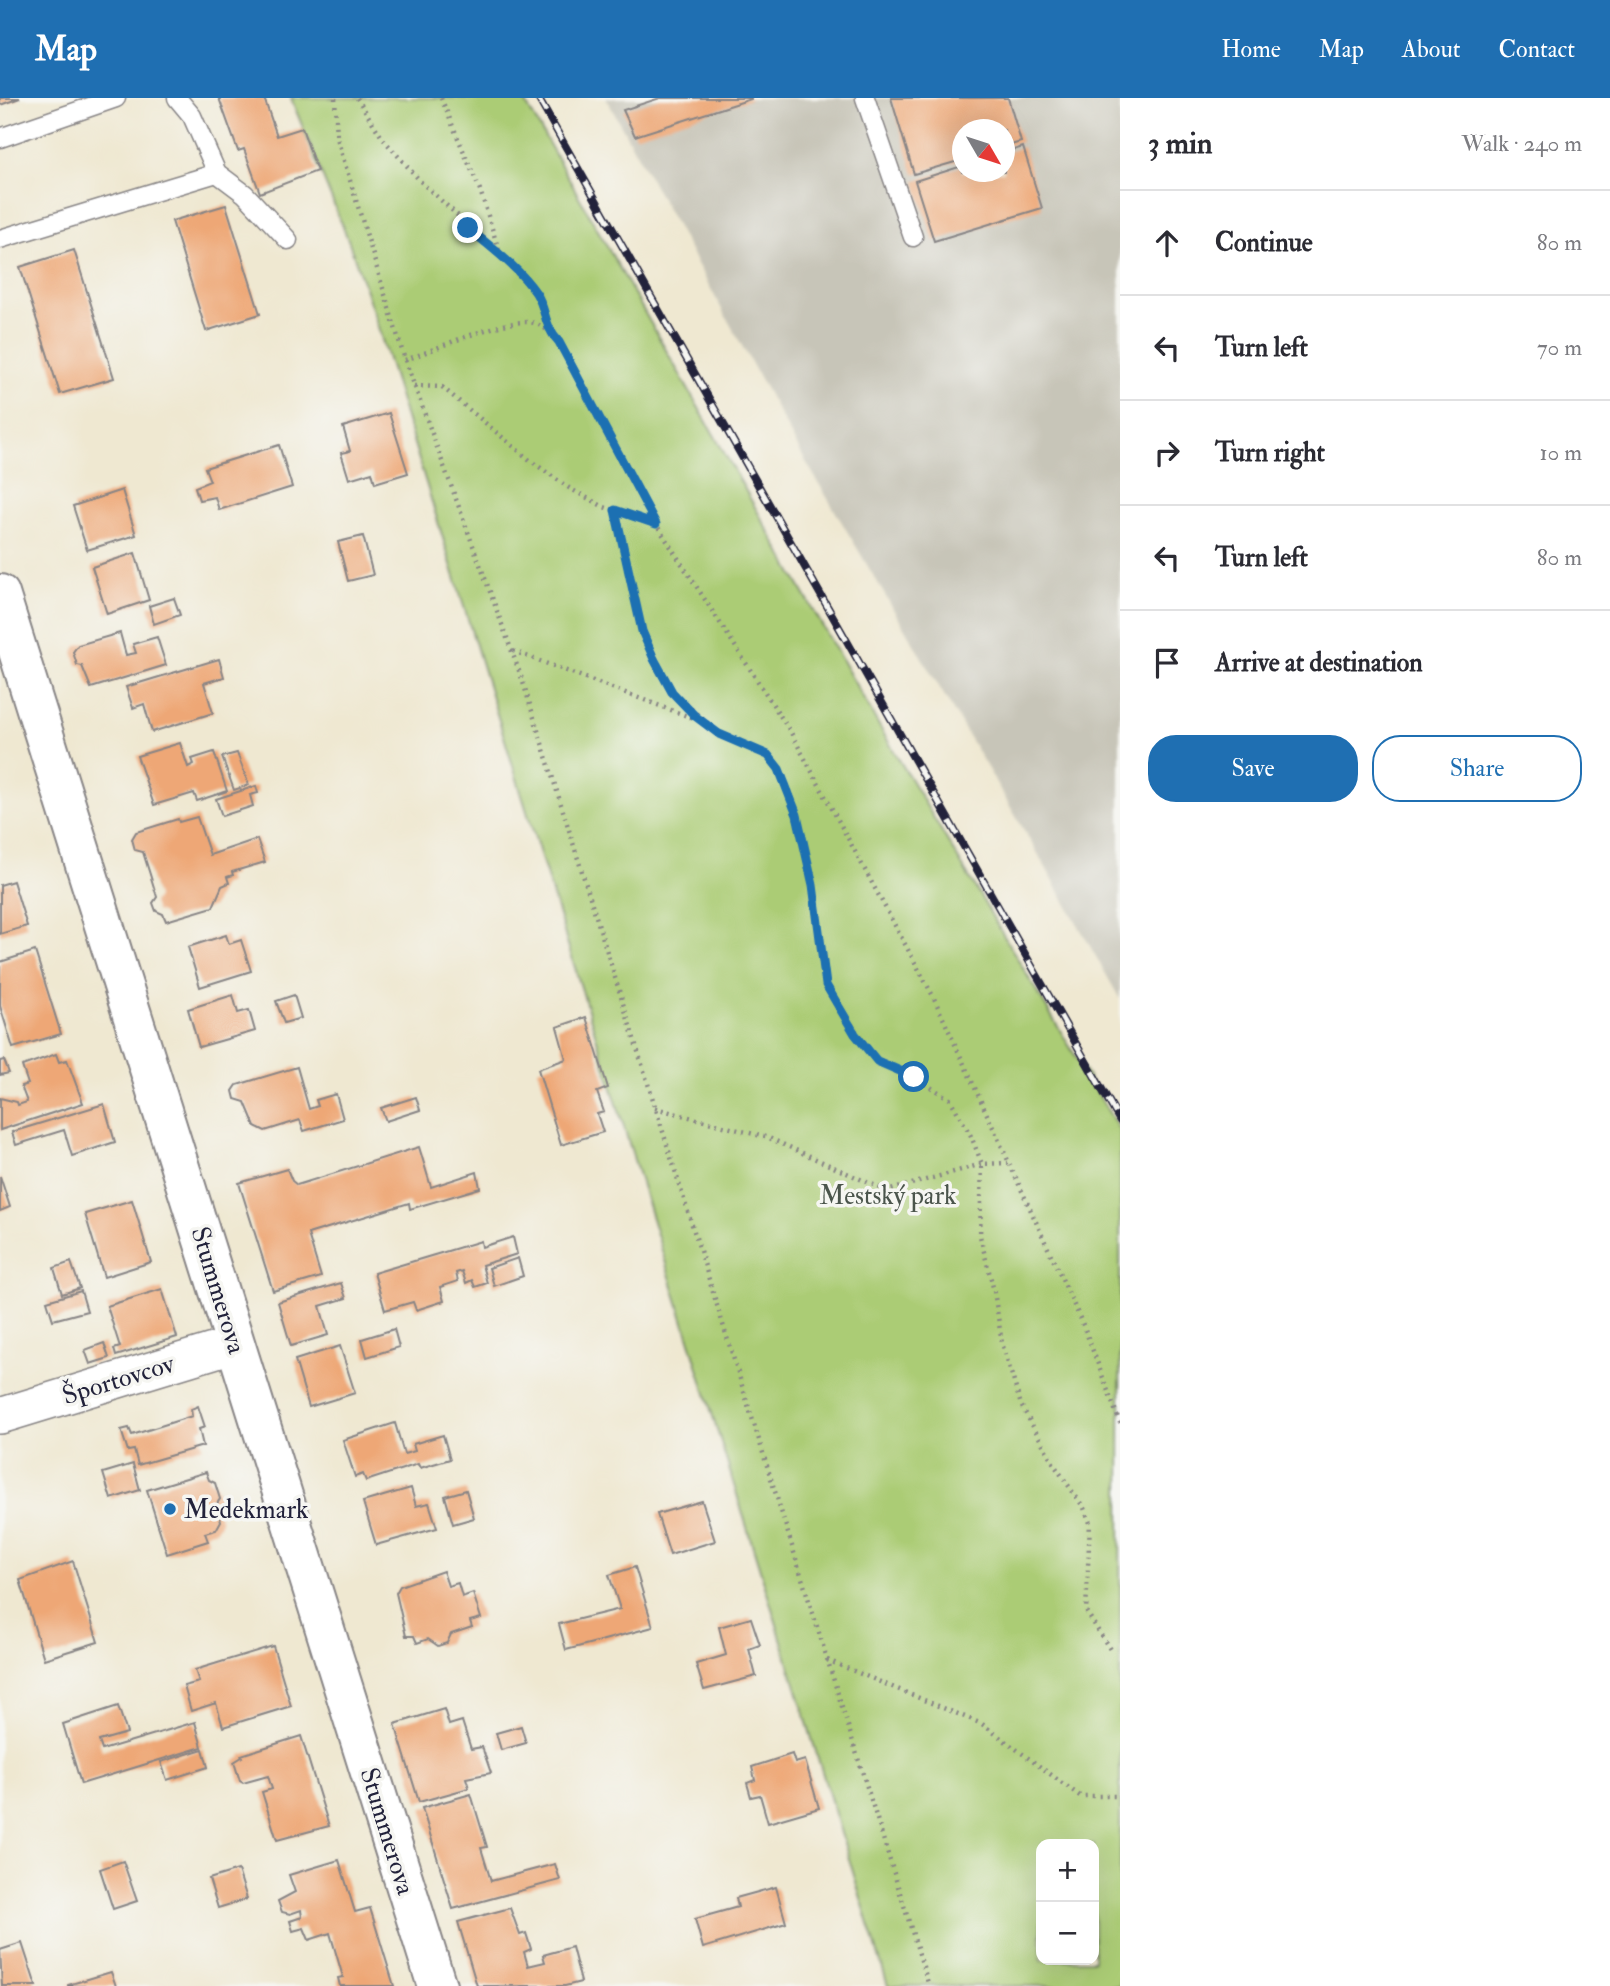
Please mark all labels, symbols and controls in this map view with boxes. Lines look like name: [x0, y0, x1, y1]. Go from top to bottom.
text: Map: [35, 29, 97, 70]
text: Home: [1221, 34, 1281, 65]
text: Map: [1319, 34, 1364, 65]
text: About: [1402, 34, 1461, 65]
text: Contact: [1499, 34, 1575, 65]
north arrow: [952, 119, 1015, 182]
text: 3 min: [1148, 125, 1213, 162]
text: Walk · 240 m: [1462, 129, 1582, 158]
route end: [452, 212, 483, 243]
icon: ahead: [1148, 224, 1186, 262]
text: Continue: [1215, 227, 1313, 259]
text: 80 m: [1537, 228, 1582, 257]
icon: left: [1148, 329, 1186, 367]
text: Turn left: [1215, 332, 1308, 364]
text: 70 m: [1537, 333, 1582, 362]
icon: right: [1148, 434, 1186, 472]
text: Turn right: [1215, 437, 1325, 469]
text: 10 m: [1539, 438, 1582, 467]
icon: left: [1148, 539, 1186, 577]
text: Turn left: [1215, 542, 1308, 574]
text: 80 m: [1537, 543, 1582, 572]
icon: arrive: [1148, 644, 1186, 682]
text: Arrive at destination: [1215, 647, 1423, 679]
button: Save: [1148, 735, 1358, 802]
button: Share: [1372, 735, 1582, 802]
route start: [898, 1061, 929, 1092]
park label: Mestský park: [819, 1180, 957, 1213]
street label: Stummerova: [184, 1223, 253, 1358]
street label: Športovcov: [58, 1346, 179, 1413]
place label: Medekmark: [184, 1494, 309, 1526]
marker: Medekmark: [162, 1501, 178, 1517]
street label: Stummerova: [353, 1764, 422, 1899]
map controls: [1036, 1839, 1099, 1965]
button: +: [1036, 1839, 1099, 1902]
button: −: [1036, 1902, 1099, 1965]

